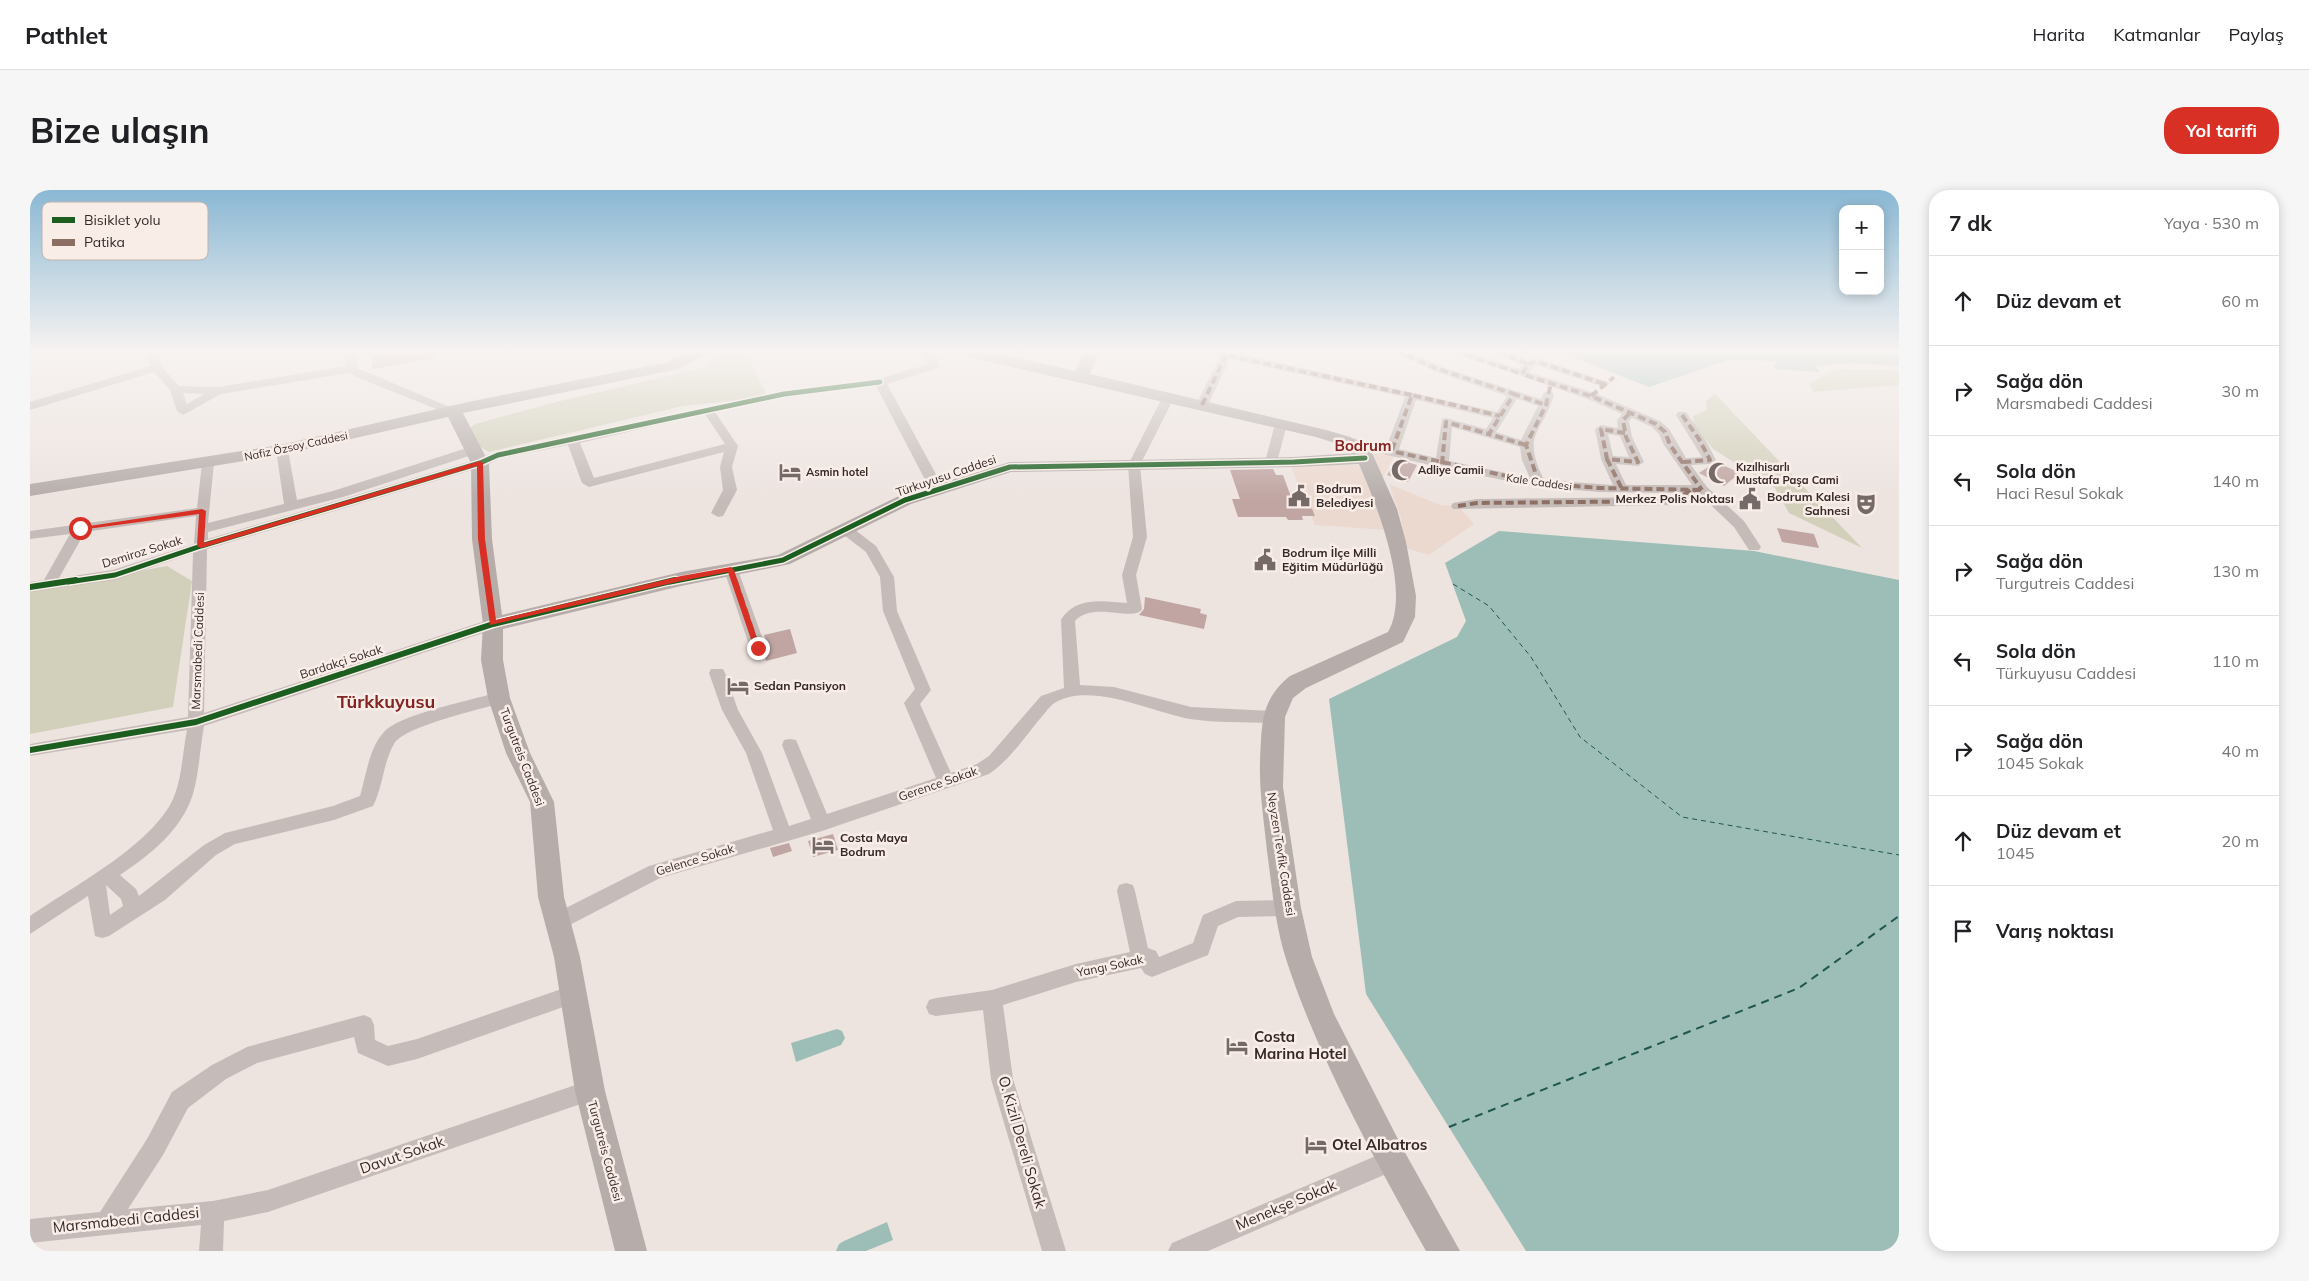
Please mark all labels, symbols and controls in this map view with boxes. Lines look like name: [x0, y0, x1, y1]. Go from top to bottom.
text: Pathlet: [25, 20, 107, 50]
text: Harita: [2033, 23, 2085, 46]
text: Katmanlar: [2113, 23, 2200, 46]
text: Paylaş: [2228, 23, 2284, 46]
button: Yol tarifi: [2164, 107, 2279, 154]
text: Bize ulaşın: [30, 108, 210, 152]
legend: [42, 202, 208, 260]
map controls: [1839, 205, 1884, 295]
button: +: [1839, 205, 1884, 250]
text: 7 dk: [1949, 210, 1992, 236]
text: Bisiklet yolu: [84, 211, 161, 229]
text: Yaya · 530 m: [2164, 213, 2259, 233]
text: Patika: [84, 233, 125, 251]
button: −: [1839, 250, 1884, 295]
icon: ahead: [1949, 287, 1977, 315]
text: Düz devam et: [1996, 289, 2121, 313]
text: 60 m: [2222, 291, 2259, 311]
text: Sağa dön: [1996, 369, 2083, 393]
icon: right: [1949, 377, 1977, 405]
text: 30 m: [2222, 381, 2259, 401]
text: Marsmabedi Caddesi: [1996, 393, 2153, 413]
street label: Nafiz Özsoy Caddesi: [243, 428, 349, 464]
district label: Bodrum: [1335, 436, 1391, 455]
street label: Türkuyusu Caddesi: [894, 451, 998, 500]
mosque icon: Adliye Camii: [1389, 457, 1415, 483]
hotel icon: Asmin hotel: [777, 459, 803, 485]
text: Sola dön: [1996, 459, 2076, 483]
mosque icon: Kızılhisarlı Mustafa Paşa Cami: [1706, 460, 1732, 486]
place label: Kızılhisarlı Mustafa Paşa Cami: [1736, 460, 1839, 487]
place label: Adliye Camii: [1418, 463, 1484, 477]
place label: Asmin hotel: [806, 465, 868, 479]
icon: left: [1949, 467, 1977, 495]
street label: Kale Caddesi: [1505, 470, 1573, 494]
text: 140 m: [2212, 471, 2259, 491]
place label: Bodrum Belediyesi: [1316, 481, 1373, 510]
public building icon: Bodrum Belediyesi: [1286, 483, 1312, 509]
text: Haci Resul Sokak: [1996, 483, 2124, 503]
public building icon: Merkez Polis Noktası: [1737, 486, 1763, 512]
place label: Bodrum Kalesi Sahnesi: [1767, 489, 1850, 518]
place label: Merkez Polis Noktası: [1615, 491, 1734, 506]
theatre icon: Bodrum Kalesi Sahnesi: [1853, 491, 1879, 517]
route start: [69, 517, 92, 540]
street label: Demiroz Sokak: [100, 532, 185, 571]
place label: Bodrum İlçe Milli Eğitim Müdürlüğü: [1282, 545, 1383, 574]
public building icon: Bodrum İlçe Milli Eğitim Müdürlüğü: [1252, 547, 1278, 573]
text: Sağa dön: [1996, 549, 2083, 573]
icon: right: [1949, 557, 1977, 585]
text: 130 m: [2212, 561, 2259, 581]
text: Turgutreis Caddesi: [1996, 573, 2134, 593]
street label: Marsmabedi Caddesi: [188, 592, 207, 710]
route end: [747, 637, 770, 660]
text: Sola dön: [1996, 639, 2076, 663]
street label: Bardakçi Sokak: [298, 641, 385, 682]
icon: left: [1949, 647, 1977, 675]
text: 110 m: [2212, 651, 2259, 671]
text: Türkuyusu Caddesi: [1996, 663, 2136, 683]
hotel icon: Sedan Pansiyon: [725, 673, 751, 699]
place label: Sedan Pansiyon: [754, 678, 846, 693]
district label: Türkkuyusu: [337, 690, 435, 713]
street label: Turgutreis Caddesi: [497, 706, 548, 808]
text: Sağa dön: [1996, 729, 2083, 753]
icon: right: [1949, 737, 1977, 765]
text: 40 m: [2222, 741, 2259, 761]
text: 1045 Sokak: [1996, 753, 2084, 773]
street label: Gerence Sokak: [896, 763, 980, 804]
street label: Neyzen Tevfik Caddesi: [1264, 791, 1299, 917]
text: Düz devam et: [1996, 819, 2121, 843]
icon: ahead: [1949, 827, 1977, 855]
place label: Costa Maya Bodrum: [840, 830, 908, 859]
text: 20 m: [2222, 831, 2259, 851]
hotel icon: Costa Maya Bodrum: [810, 832, 836, 858]
street label: Gelence Sokak: [654, 840, 737, 879]
text: 1045: [1996, 843, 2034, 863]
icon: arrive: [1949, 917, 1977, 945]
text: Varış noktası: [1996, 919, 2114, 943]
street label: Yangı Sokak: [1074, 951, 1145, 980]
place label: Costa Marina Hotel: [1254, 1027, 1347, 1063]
hotel icon: Costa Marina Hotel: [1224, 1033, 1250, 1059]
street label: O. Kizil Dereli Sokak: [995, 1074, 1051, 1210]
street label: Turgutreis Caddesi: [585, 1099, 626, 1203]
street label: Davut Sokak: [357, 1131, 447, 1178]
hotel icon: Otel Albatros: [1303, 1132, 1329, 1158]
place label: Otel Albatros: [1332, 1135, 1427, 1154]
street label: Menekşe Sokak: [1233, 1175, 1339, 1234]
street label: Marsmabedi Caddesi: [52, 1202, 200, 1237]

